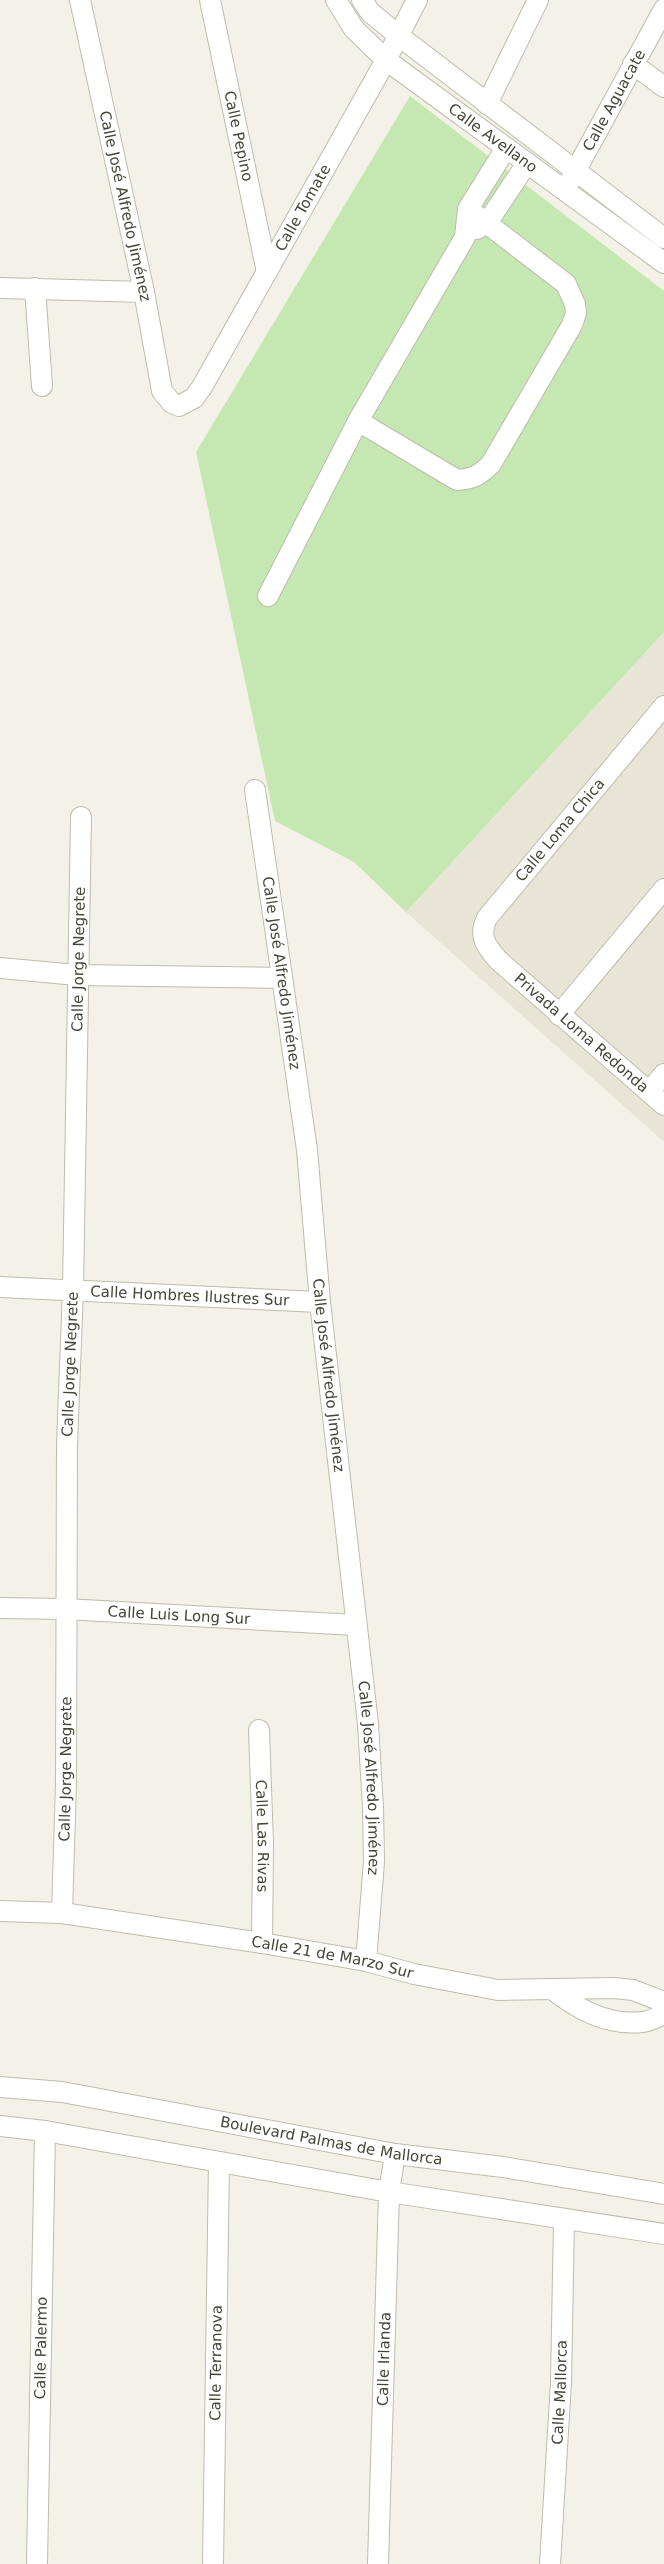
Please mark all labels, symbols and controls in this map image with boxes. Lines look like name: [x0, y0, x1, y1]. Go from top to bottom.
street label: Calle Aguacate: [579, 46, 649, 154]
street label: Calle Pepino: [220, 89, 257, 183]
street label: Calle Avellano: [445, 100, 541, 176]
street label: Calle José Alfredo Jiménez: [96, 109, 155, 303]
street label: Calle Tomate: [271, 161, 334, 254]
street label: Calle Loma Chica: [512, 775, 608, 885]
street label: Calle José Alfredo Jiménez: [259, 875, 304, 1071]
street label: Calle Jorge Negrete: [68, 886, 89, 1032]
street label: Privada Loma Redonda: [511, 969, 652, 1096]
street label: Calle José Alfredo Jiménez: [309, 1278, 348, 1473]
street label: Calle Hombres Ilustres Sur: [90, 1282, 290, 1310]
street label: Calle Jorge Negrete: [58, 1291, 82, 1437]
street label: Calle Luis Long Sur: [107, 1602, 251, 1628]
street label: Calle José Alfredo Jiménez: [354, 1680, 383, 1876]
street label: Calle Jorge Negrete: [55, 1696, 75, 1842]
street label: Calle Las Rivas: [252, 1779, 272, 1893]
street label: Calle 21 de Marzo Sur: [250, 1933, 416, 1983]
street label: Boulevard Palmas de Mallorca: [219, 2113, 444, 2169]
street label: Calle Palermo: [31, 2297, 51, 2400]
street label: Calle Terranova: [206, 2305, 226, 2421]
street label: Calle Irlanda: [374, 2312, 394, 2406]
street label: Calle Mallorca: [548, 2340, 571, 2445]

